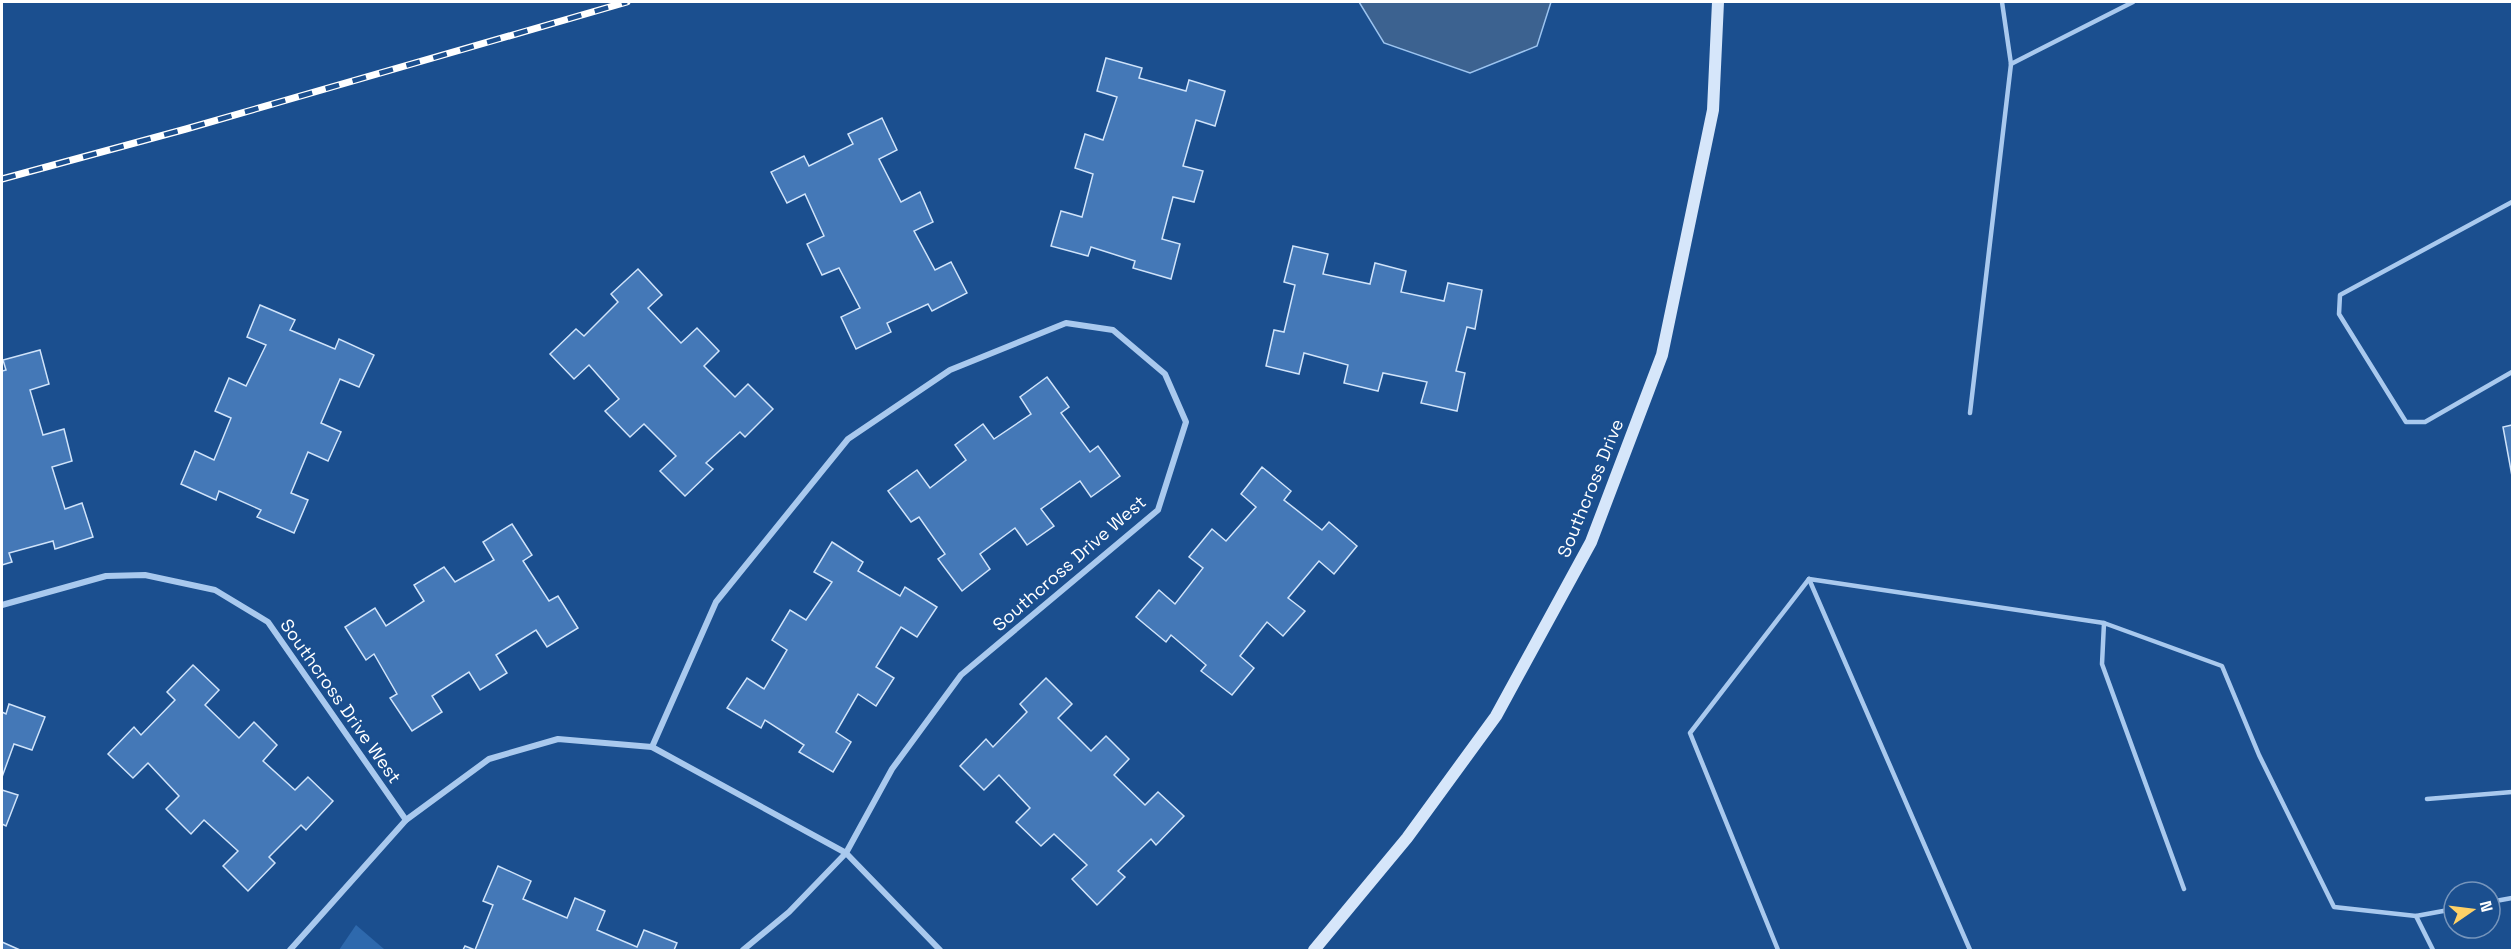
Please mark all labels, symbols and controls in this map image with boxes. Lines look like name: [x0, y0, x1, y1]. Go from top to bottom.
street label: Southcross Drive: [1552, 415, 1628, 561]
street label: Southcross Drive West: [988, 490, 1150, 636]
street label: Southcross Drive West: [275, 614, 407, 788]
north arrow: [2442, 880, 2502, 940]
text: N: [2475, 899, 2498, 914]

